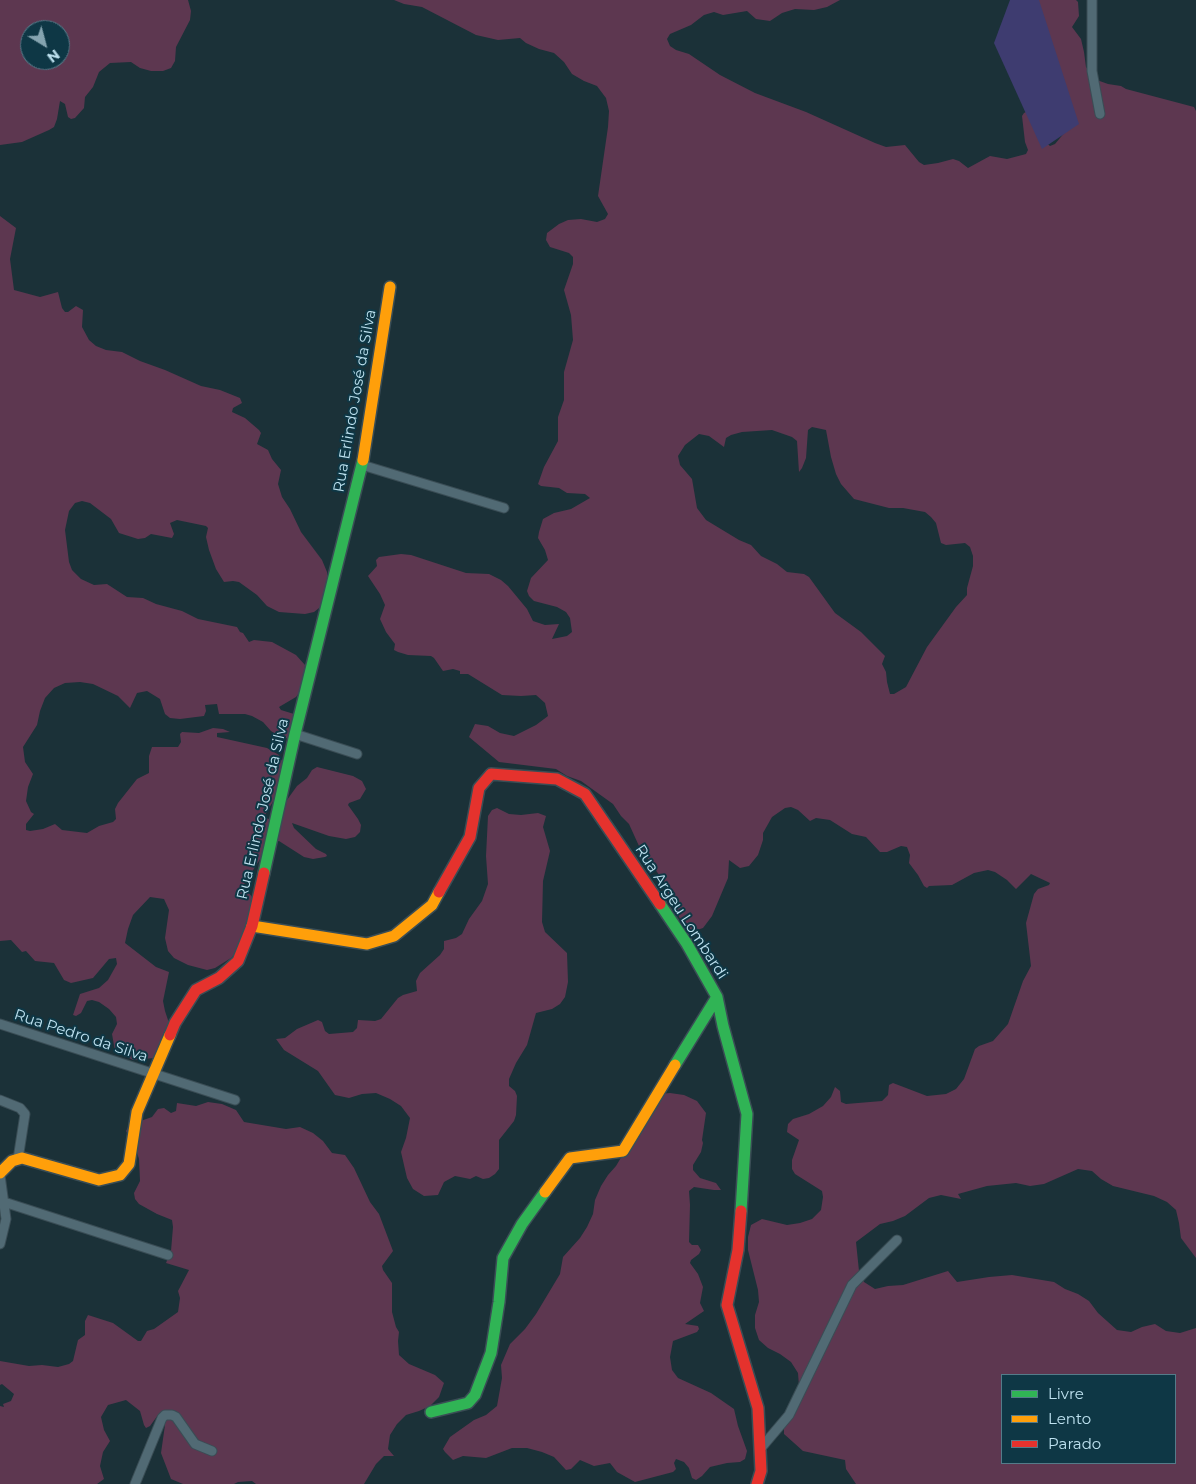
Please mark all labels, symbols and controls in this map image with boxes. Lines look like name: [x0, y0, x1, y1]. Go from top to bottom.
north arrow: [20, 20, 70, 70]
text: N: [43, 46, 63, 67]
street label: Rua Erlindo José da Silva: [330, 308, 380, 494]
street label: Rua Erlindo José da Silva: [233, 717, 293, 901]
street label: Rua Argeu Lombardi: [631, 841, 731, 983]
street label: Rua Pedro da Silva: [12, 1006, 150, 1066]
legend: [1001, 1374, 1176, 1464]
text: Livre: [1048, 1384, 1084, 1403]
text: Lento: [1048, 1409, 1091, 1428]
text: Parado: [1048, 1434, 1101, 1453]

